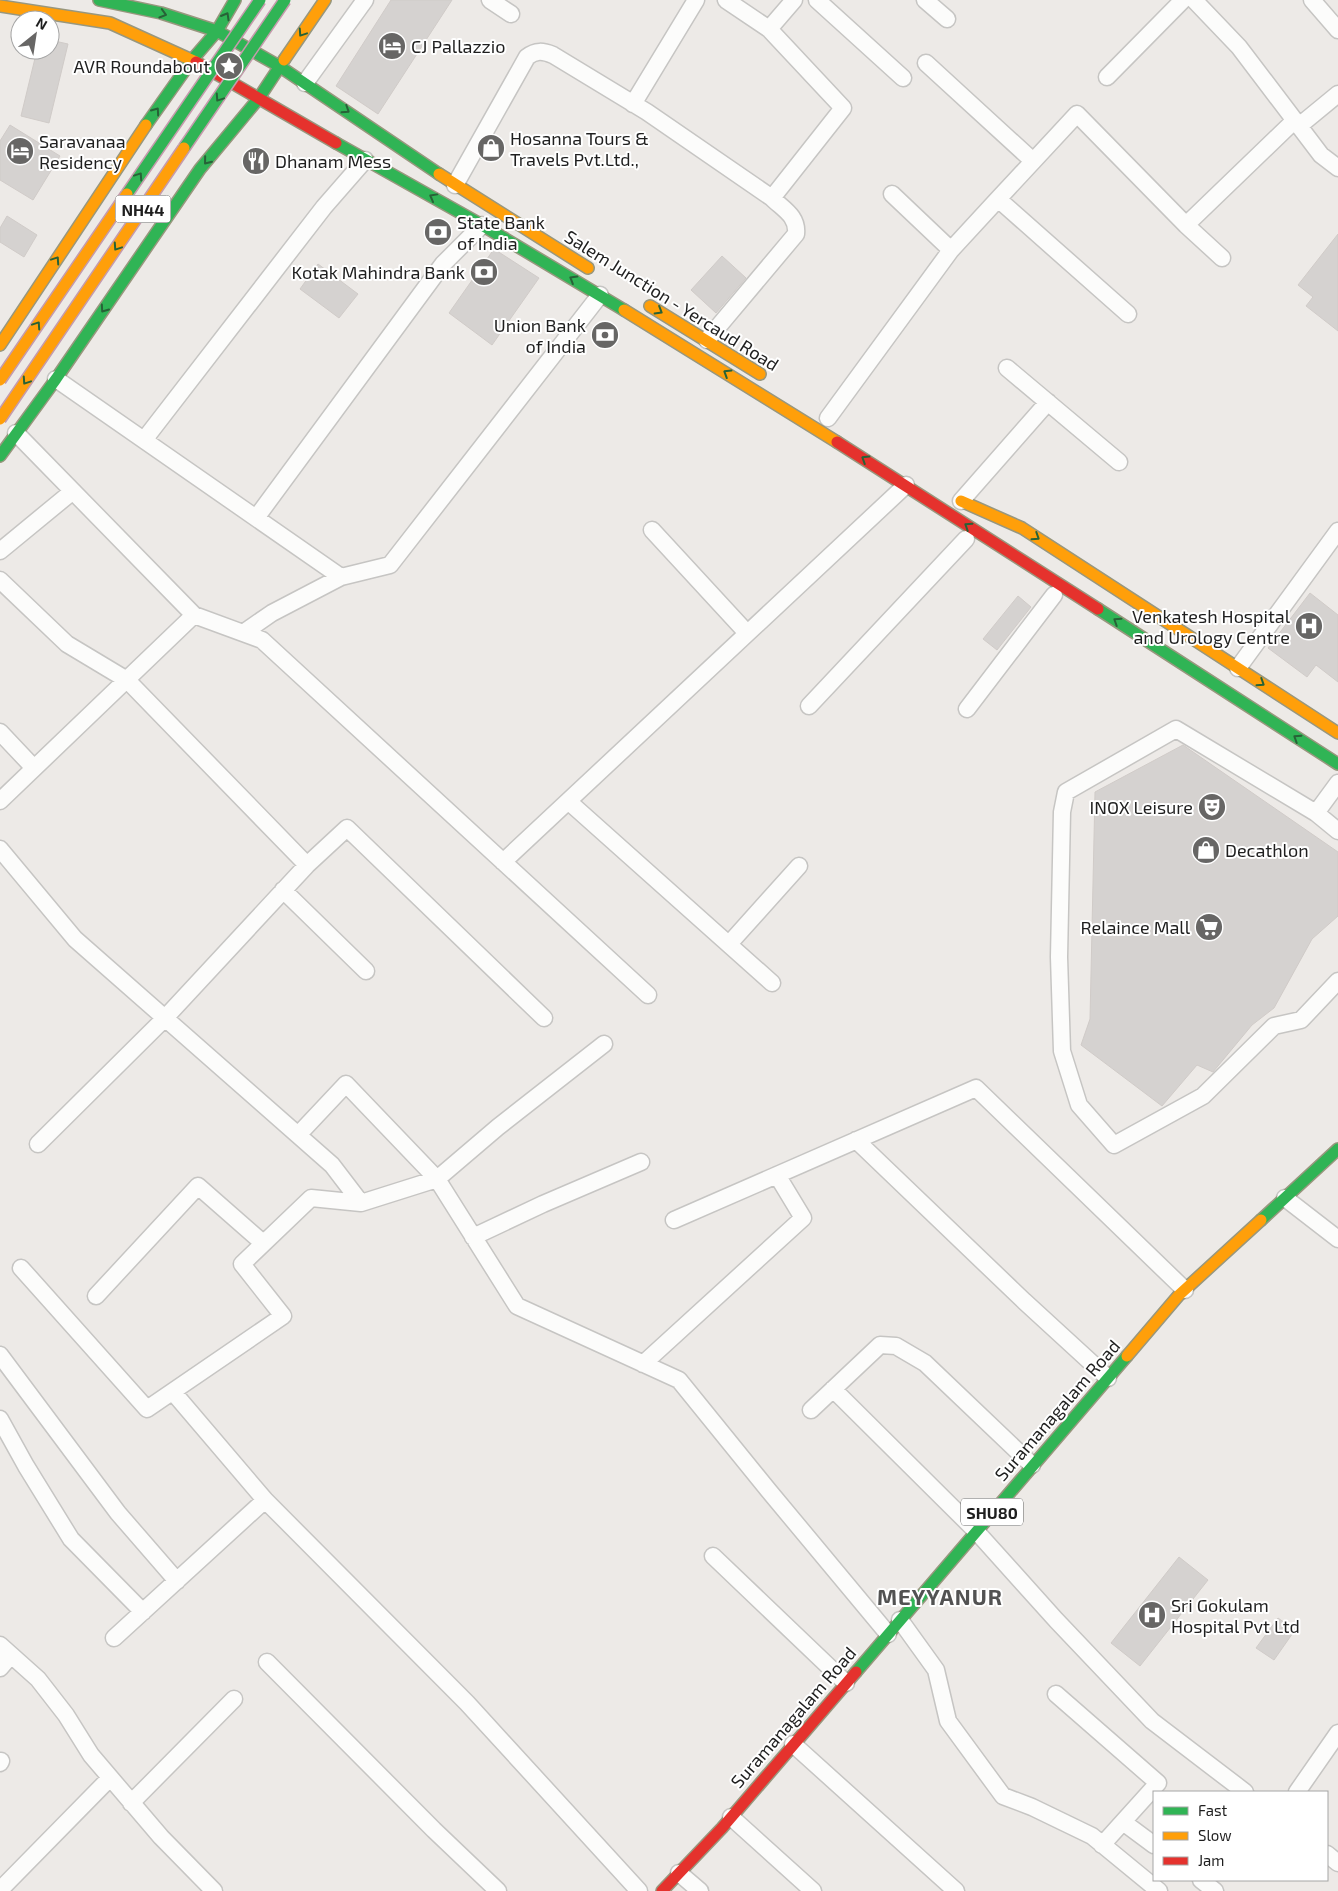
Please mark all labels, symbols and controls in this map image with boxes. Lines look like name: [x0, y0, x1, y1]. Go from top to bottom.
one-way arrow: [159, 9, 167, 19]
north arrow: [10, 10, 60, 60]
one-way arrow: [220, 12, 230, 21]
text: N: [33, 13, 50, 33]
one-way arrow: [299, 28, 308, 37]
hotel icon: CJ Pallazzio: [377, 31, 407, 61]
place label: CJ Pallazzio: [411, 35, 505, 57]
place icon: AVR Roundabout: [214, 51, 244, 81]
place label: AVR Roundabout: [74, 55, 210, 77]
one-way arrow: [215, 93, 225, 102]
one-way arrow: [340, 104, 349, 113]
one-way arrow: [151, 108, 159, 117]
place label: Hosanna Tours & Travels Pvt.Ltd.,: [510, 127, 649, 170]
place label: Saravanaa Residency: [39, 130, 126, 173]
shop icon: Hosanna Tours & Travels Pvt.Ltd.,: [476, 133, 506, 163]
hotel icon: Saravanaa Residency: [5, 136, 35, 166]
restaurant icon: Dhanam Mess: [241, 146, 271, 176]
place label: Dhanam Mess: [275, 150, 391, 172]
one-way arrow: [204, 155, 212, 164]
one-way arrow: [133, 173, 142, 182]
one-way arrow: [429, 194, 438, 204]
road number: NH44: [116, 195, 170, 222]
place label: State Bank of India: [457, 211, 545, 254]
bank icon: State Bank of India: [423, 217, 453, 247]
street label: Salem Junction - Yercaud Road: [561, 225, 783, 375]
one-way arrow: [114, 241, 123, 251]
one-way arrow: [50, 256, 59, 266]
bank icon: Kotak Mahindra Bank: [469, 257, 499, 287]
place label: Kotak Mahindra Bank: [292, 261, 465, 283]
one-way arrow: [570, 275, 579, 285]
one-way arrow: [101, 303, 110, 312]
one-way arrow: [654, 305, 663, 315]
place label: Union Bank of India: [494, 314, 586, 357]
bank icon: Union Bank of India: [590, 320, 620, 350]
one-way arrow: [31, 321, 40, 331]
one-way arrow: [723, 370, 732, 380]
one-way arrow: [23, 375, 32, 385]
one-way arrow: [861, 456, 870, 465]
one-way arrow: [965, 522, 974, 532]
one-way arrow: [1031, 531, 1040, 540]
place label: Venkatesh Hospital and Urology Centre: [1132, 605, 1291, 648]
hospital icon: Venkatesh Hospital and Urology Centre: [1294, 611, 1324, 641]
one-way arrow: [1113, 618, 1122, 627]
one-way arrow: [1255, 676, 1264, 686]
one-way arrow: [1294, 734, 1303, 744]
theatre icon: INOX Leisure: [1197, 792, 1227, 822]
place label: INOX Leisure: [1090, 796, 1193, 818]
shop icon: Decathlon: [1191, 835, 1221, 865]
place label: Decathlon: [1225, 839, 1309, 861]
supermarket icon: Relaince Mall: [1194, 912, 1224, 942]
place label: Relaince Mall: [1080, 916, 1191, 938]
street label: Suramanagalam Road: [990, 1335, 1124, 1485]
road number: SHU80: [961, 1498, 1023, 1525]
district label: MEYYANUR: [877, 1583, 1003, 1609]
place label: Sri Gokulam Hospital Pvt Ltd: [1171, 1594, 1300, 1637]
hospital icon: Sri Gokulam Hospital Pvt Ltd: [1137, 1600, 1167, 1630]
street label: Suramanagalam Road: [726, 1642, 860, 1792]
legend: [1153, 1791, 1328, 1881]
text: Fast: [1198, 1801, 1228, 1819]
text: Slow: [1198, 1826, 1232, 1844]
text: Jam: [1198, 1851, 1224, 1869]

